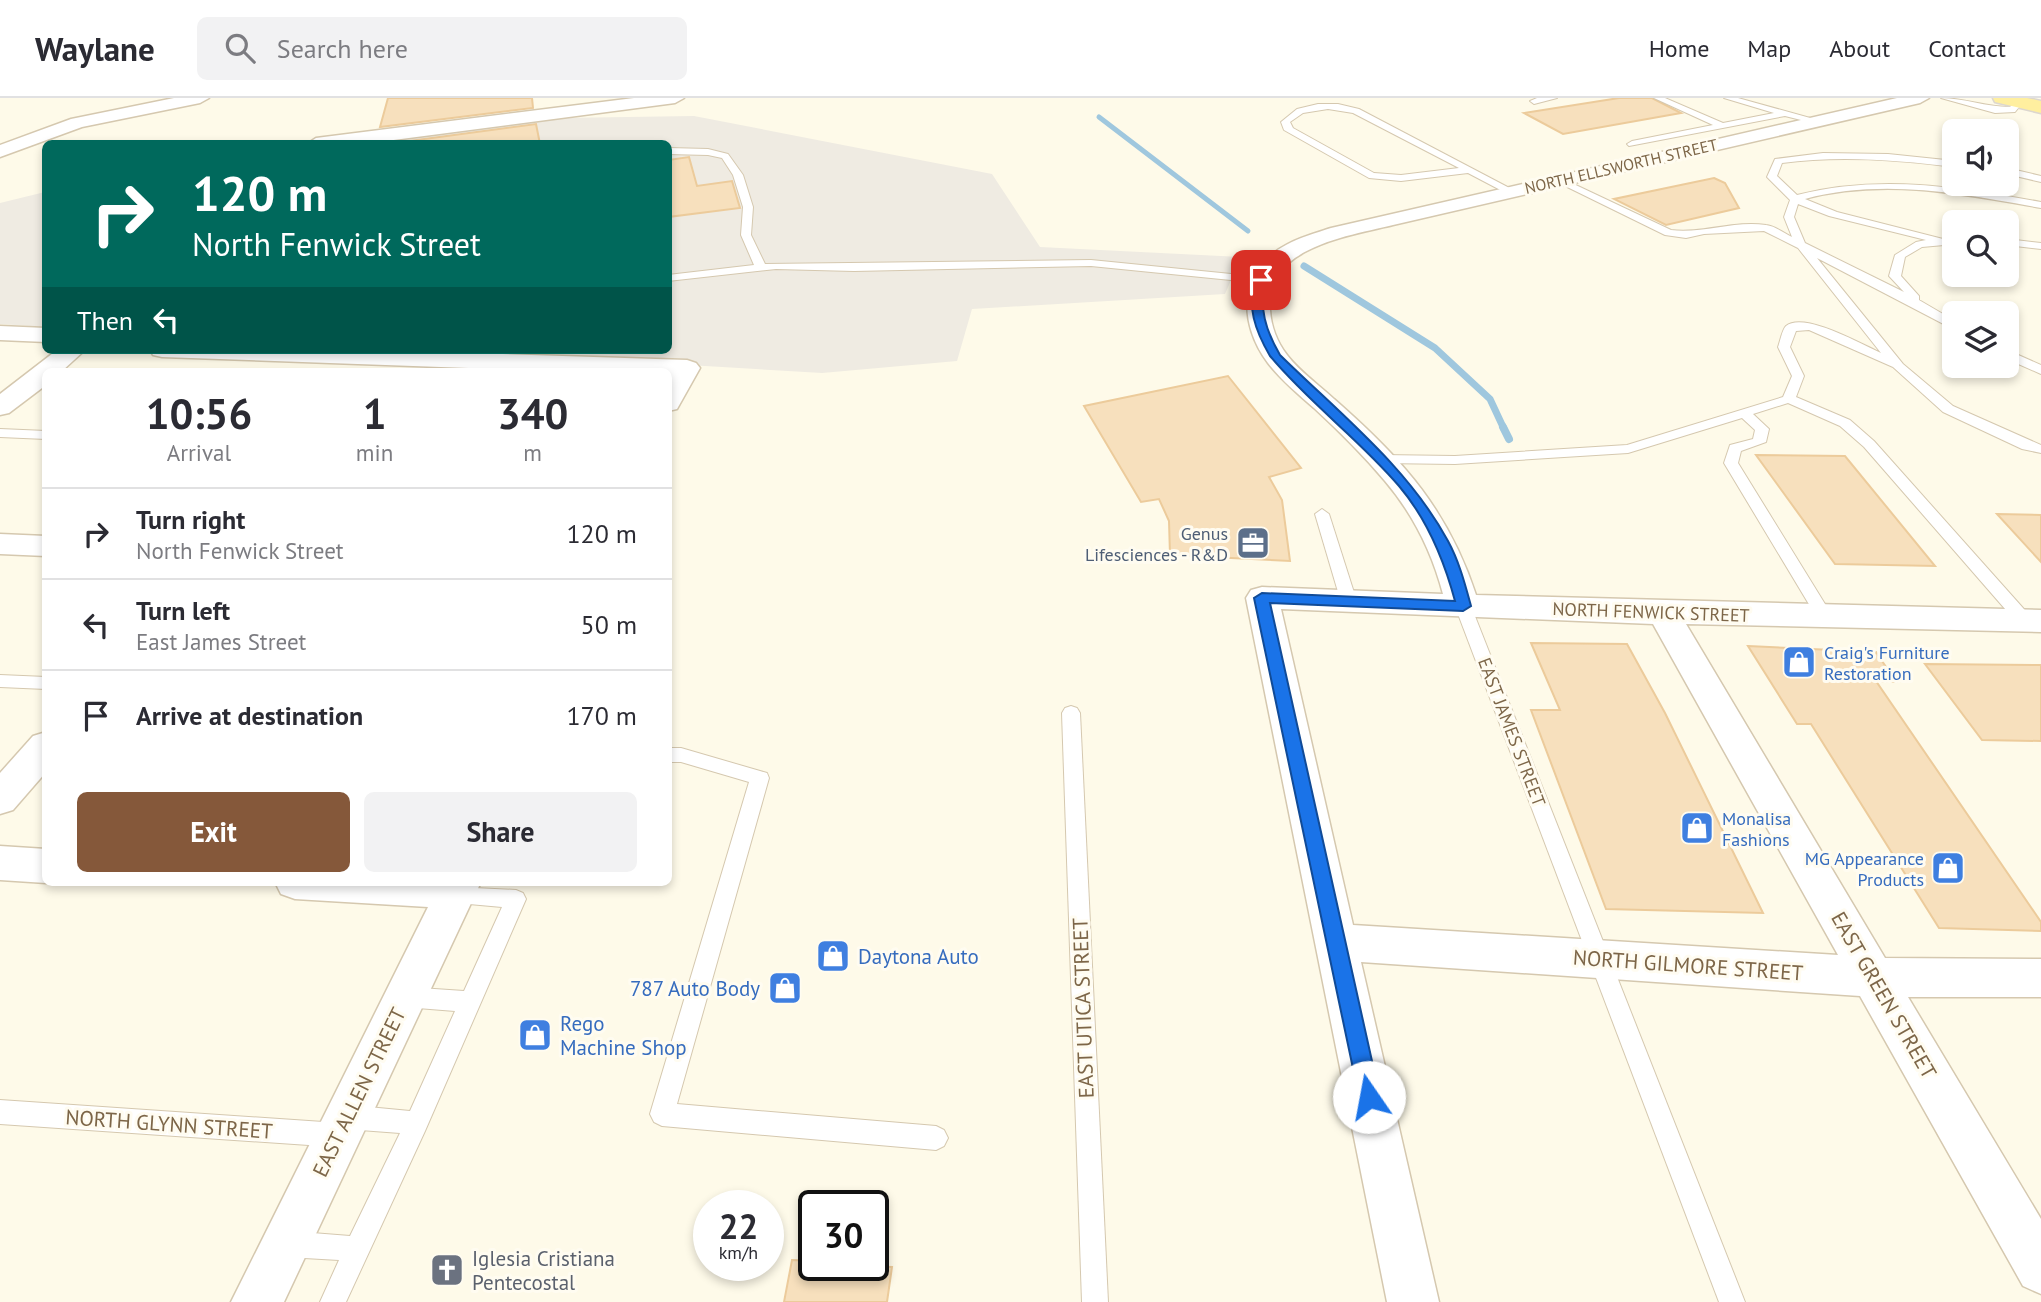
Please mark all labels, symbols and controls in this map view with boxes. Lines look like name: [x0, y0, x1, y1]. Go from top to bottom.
search box: [197, 17, 687, 80]
text: Waylane: [35, 27, 155, 70]
icon: search: [221, 29, 259, 67]
text: Search here: [277, 32, 408, 65]
text: Home: [1649, 33, 1709, 64]
text: Map: [1747, 33, 1791, 64]
text: About: [1829, 33, 1890, 64]
text: Contact: [1928, 33, 2006, 64]
map controls: [1942, 119, 2019, 378]
button: sound: [1942, 119, 2019, 196]
street label: NORTH ELLSWORTH STREET: [1523, 134, 1719, 198]
text: 120 m: [192, 161, 327, 225]
icon: right: [77, 168, 168, 259]
button: search: [1942, 210, 2019, 287]
text: North Fenwick Street: [192, 223, 481, 265]
pin: [1231, 250, 1291, 310]
icon: arrive: [1242, 261, 1280, 299]
icon: left: [147, 301, 185, 339]
button: layers: [1942, 301, 2019, 378]
text: Then: [77, 304, 133, 337]
text: 10:56: [146, 386, 252, 441]
text: 1: [363, 386, 386, 441]
text: 340: [497, 386, 568, 441]
text: Arrival: [167, 438, 231, 467]
text: min: [356, 438, 393, 467]
text: m: [523, 438, 542, 467]
text: Turn right: [136, 503, 245, 536]
icon: right: [77, 515, 115, 553]
text: 120 m: [566, 517, 637, 550]
place label: Genus Lifesciences - R&D: [1085, 522, 1228, 566]
office icon: Genus Lifesciences - R&D: [1234, 524, 1272, 562]
text: North Fenwick Street: [136, 536, 344, 565]
text: Turn left: [136, 594, 230, 627]
street label: NORTH FENWICK STREET: [1552, 597, 1750, 627]
icon: left: [77, 606, 115, 644]
text: 50 m: [581, 608, 637, 641]
text: East James Street: [136, 627, 306, 656]
place label: Craig's Furniture Restoration: [1824, 641, 1950, 685]
shop icon: Craig's Furniture Restoration: [1780, 643, 1818, 681]
street label: EAST JAMES STREET: [1473, 654, 1551, 810]
icon: arrive: [77, 697, 115, 735]
text: Arrive at destination: [136, 699, 363, 732]
text: 170 m: [566, 699, 637, 732]
button: Exit: [77, 792, 350, 872]
button: Share: [364, 792, 637, 872]
place label: Monalisa Fashions: [1722, 807, 1791, 851]
shop icon: Monalisa Fashions: [1678, 809, 1716, 847]
place label: MG Appearance Products: [1805, 847, 1924, 891]
shop icon: MG Appearance Products: [1929, 849, 1967, 887]
street label: EAST GREEN STREET: [1825, 907, 1943, 1084]
street label: EAST UTICA STREET: [1066, 917, 1100, 1099]
shop icon: Daytona Auto: [814, 937, 852, 975]
place label: Daytona Auto: [858, 943, 979, 970]
street label: NORTH GILMORE STREET: [1572, 943, 1804, 987]
shop icon: 787 Auto Body: [766, 969, 804, 1007]
place label: 787 Auto Body: [630, 975, 760, 1002]
street label: EAST ALLEN STREET: [306, 1003, 412, 1181]
place label: Rego Machine Shop: [560, 1010, 687, 1061]
shop icon: Rego Machine Shop: [516, 1016, 554, 1054]
position arrow: [1332, 1060, 1406, 1134]
street label: NORTH GLYNN STREET: [64, 1103, 274, 1145]
speed limit sign: 30: [798, 1190, 889, 1281]
text: 22: [719, 1203, 758, 1249]
text: km/h: [719, 1241, 758, 1264]
place label: Iglesia Cristiana Pentecostal: [472, 1245, 615, 1296]
church icon: Iglesia Cristiana Pentecostal: [428, 1251, 466, 1289]

